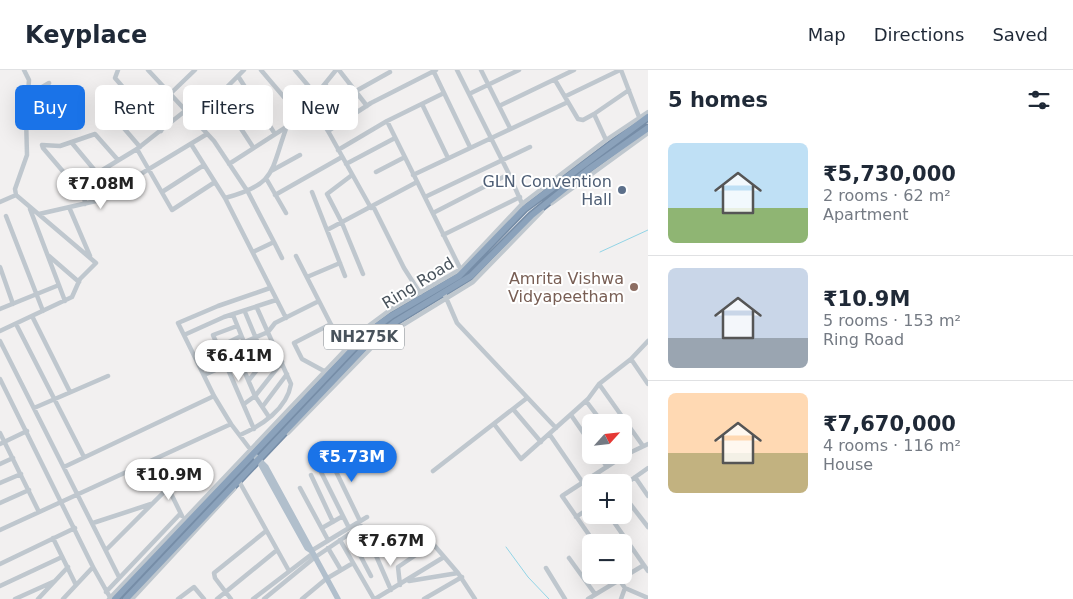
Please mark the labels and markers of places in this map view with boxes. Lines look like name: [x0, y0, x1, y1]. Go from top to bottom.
pin: ₹7.08M: [60, 168, 142, 210]
place label: GLN Convention Hall: [482, 172, 612, 209]
marker: GLN Convention Hall: [616, 184, 628, 196]
place label: Amrita Vishwa Vidyapeetham: [508, 269, 624, 306]
marker: Amrita Vishwa Vidyapeetham: [628, 281, 640, 293]
pin: ₹6.41M: [198, 340, 280, 382]
pin: ₹5.73M: [311, 440, 393, 483]
pin: ₹10.9M: [128, 458, 210, 501]
pin: ₹7.67M: [350, 524, 432, 567]

